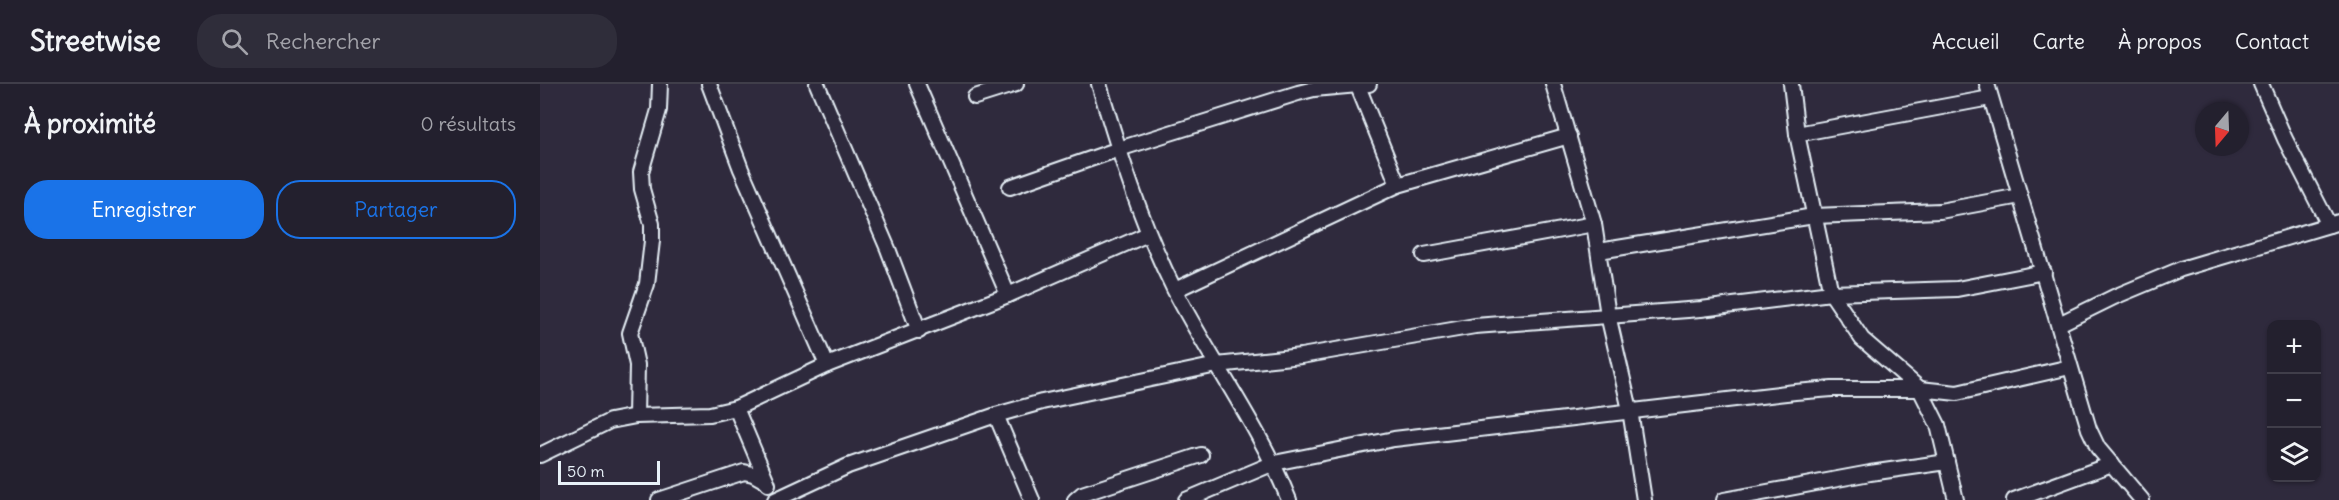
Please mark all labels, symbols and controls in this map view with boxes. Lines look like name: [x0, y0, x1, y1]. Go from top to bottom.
search box: [197, 14, 617, 68]
text: Streetwise: [30, 23, 161, 59]
icon: search: [218, 25, 251, 58]
text: Rechercher: [266, 27, 381, 55]
text: Accueil: [1932, 28, 2000, 55]
text: Carte: [2033, 28, 2085, 55]
text: À propos: [2118, 28, 2202, 55]
text: Contact: [2235, 28, 2309, 55]
north arrow: [2195, 102, 2249, 156]
text: À proximité: [24, 107, 156, 140]
text: 0 résultats: [420, 111, 516, 136]
button: Enregistrer: [24, 180, 264, 239]
button: Partager: [276, 180, 516, 239]
map controls: [2267, 320, 2321, 482]
button: +: [2267, 320, 2321, 374]
button: −: [2267, 374, 2321, 428]
button: layers: [2267, 428, 2321, 482]
scale bar: [558, 458, 660, 486]
text: 50 m: [567, 461, 605, 481]

